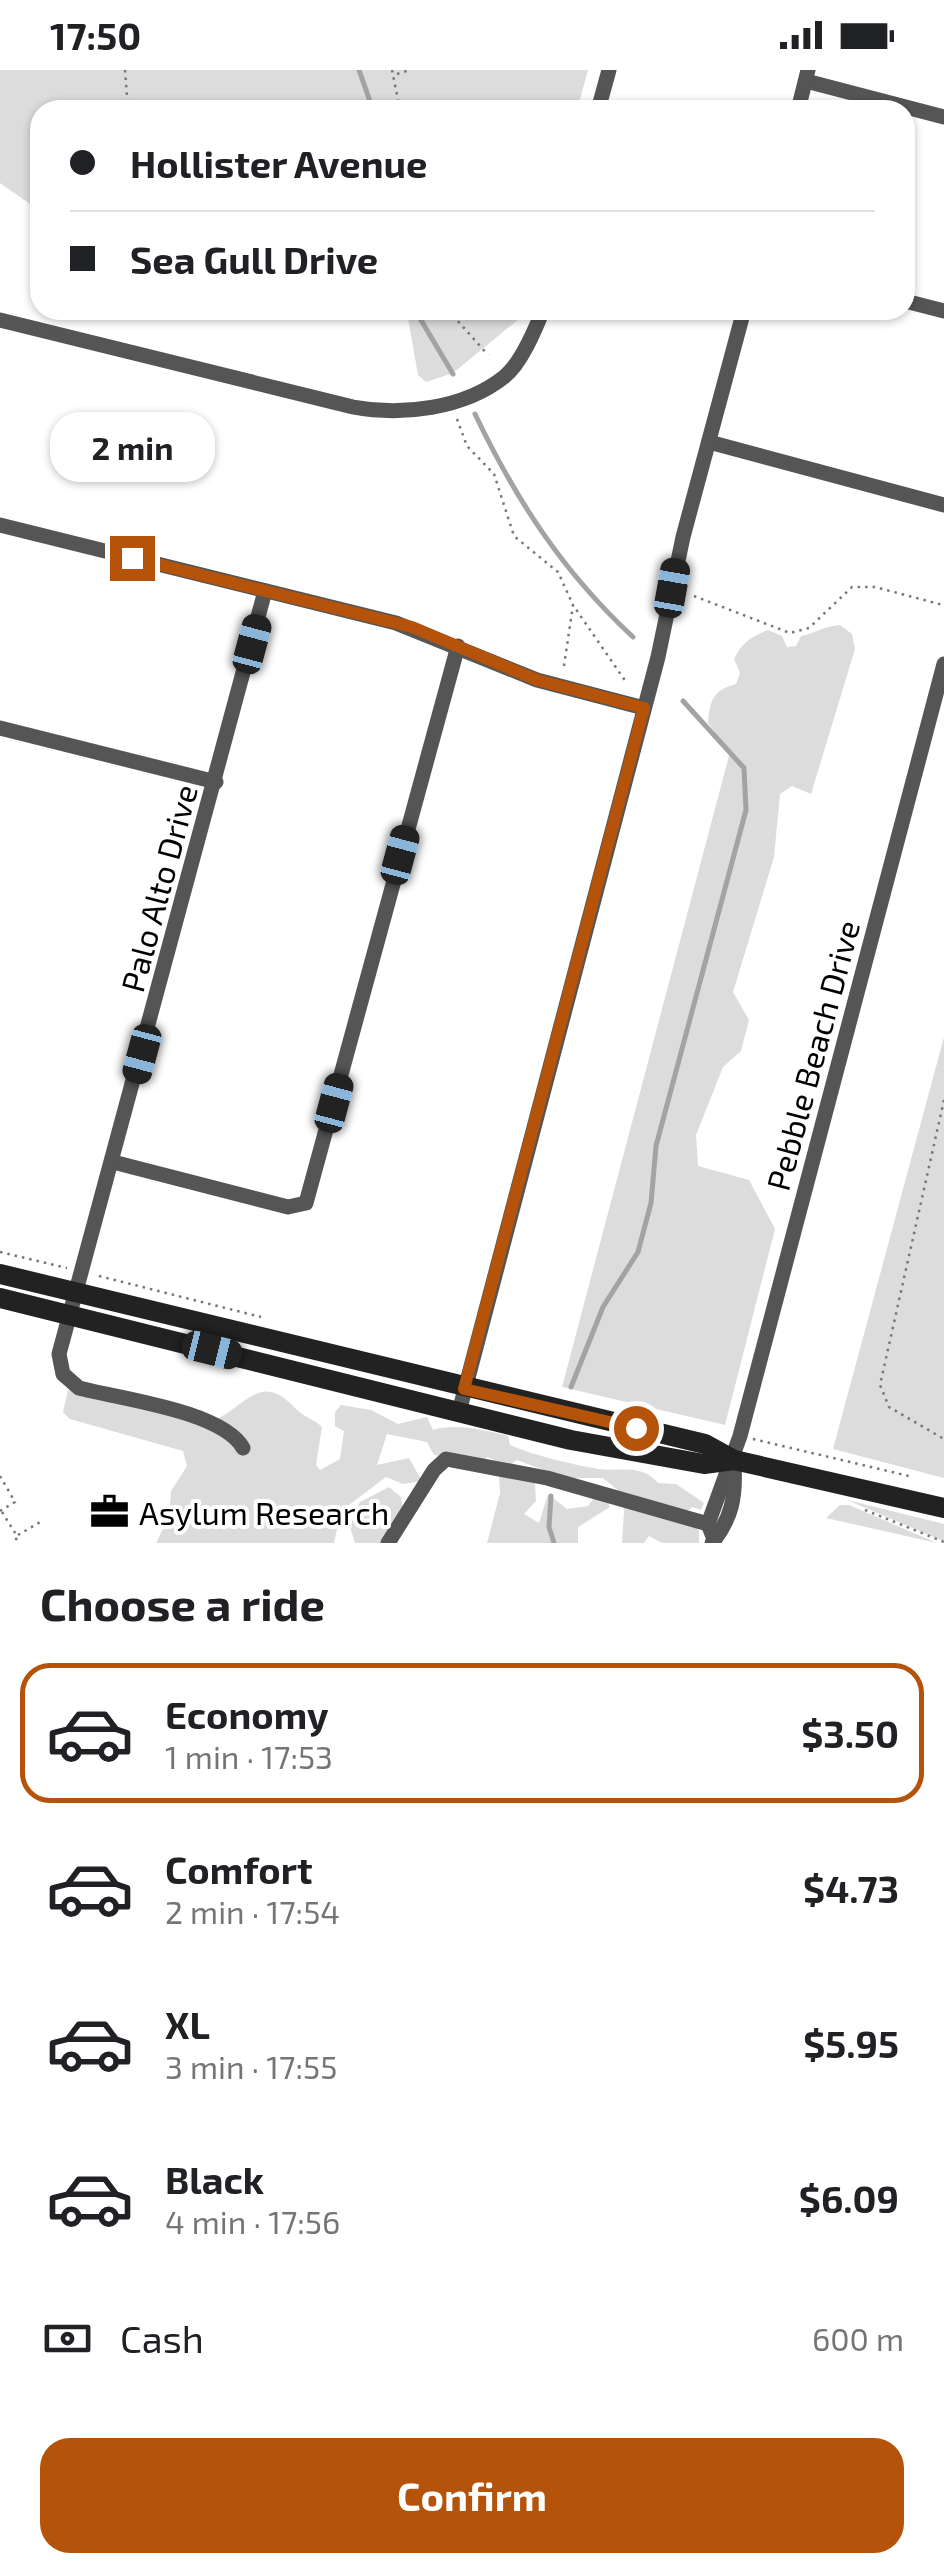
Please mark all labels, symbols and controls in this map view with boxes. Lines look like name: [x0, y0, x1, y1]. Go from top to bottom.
text: 17:50: [50, 12, 141, 58]
text: Hollister Avenue: [130, 140, 428, 186]
text: Sea Gull Drive: [130, 236, 378, 282]
callout: 2 min: [49, 413, 214, 483]
text: 2 min: [92, 428, 173, 466]
route end: [110, 536, 155, 581]
car: [652, 556, 692, 620]
car: [230, 611, 274, 677]
street label: Palo Alto Drive: [112, 780, 204, 996]
car: [378, 822, 422, 888]
street label: Pebble Beach Drive: [758, 916, 866, 1194]
car: [120, 1021, 164, 1087]
car: [312, 1070, 356, 1136]
car: [179, 1328, 245, 1372]
route start: [614, 1406, 659, 1451]
office icon: Asylum Research: [88, 1491, 130, 1533]
place label: Asylum Research: [139, 1493, 389, 1531]
text: Choose a ride: [40, 1576, 325, 1630]
icon: car: [45, 1688, 135, 1778]
text: Economy: [165, 1691, 329, 1737]
text: $3.50: [801, 1710, 899, 1756]
text: 1 min · 17:53: [165, 1737, 333, 1775]
icon: car: [45, 1843, 135, 1933]
text: Comfort: [165, 1846, 313, 1892]
text: $4.73: [803, 1865, 899, 1911]
text: 2 min · 17:54: [165, 1892, 340, 1930]
icon: car: [45, 1998, 135, 2088]
text: XL: [165, 2001, 210, 2047]
text: $5.95: [803, 2020, 899, 2066]
text: 3 min · 17:55: [165, 2047, 337, 2085]
icon: car: [45, 2153, 135, 2243]
text: Black: [165, 2156, 264, 2202]
text: $6.09: [799, 2175, 899, 2221]
text: 4 min · 17:56: [165, 2202, 340, 2240]
icon: cash: [40, 2311, 95, 2366]
text: Cash: [120, 2315, 204, 2361]
text: 600 m: [812, 2319, 904, 2357]
button: Confirm: [40, 2438, 904, 2553]

